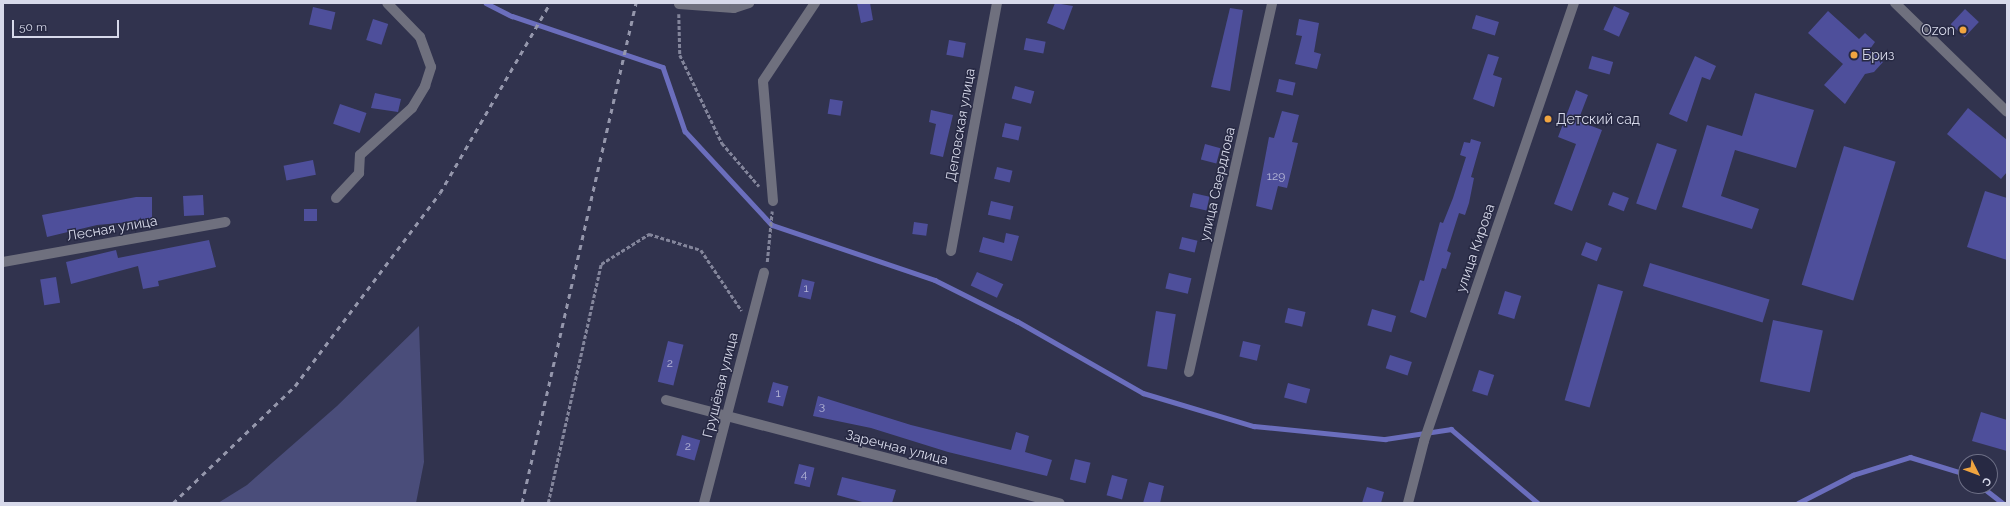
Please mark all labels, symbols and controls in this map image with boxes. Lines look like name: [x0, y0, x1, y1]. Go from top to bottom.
scale bar: [14, 12, 121, 38]
text: 50 m: [19, 20, 47, 34]
place label: Ozon: [1921, 22, 1955, 38]
marker: Ozon: [1958, 25, 1968, 35]
place label: Бриз: [1862, 47, 1895, 63]
marker: Бриз: [1849, 50, 1859, 60]
street label: Деповская улица: [942, 67, 978, 183]
place label: Детский сад: [1556, 111, 1640, 127]
marker: Детский сад: [1543, 114, 1553, 124]
street label: улица Свердлова: [1196, 125, 1238, 243]
house number: 129: [1267, 170, 1285, 184]
street label: улица Кирова: [1452, 202, 1498, 294]
street label: Лесная улица: [65, 212, 159, 244]
house number: 1: [803, 282, 809, 296]
street label: Грушёвая улица: [699, 331, 741, 439]
house number: 2: [667, 357, 673, 371]
house number: 1: [775, 387, 781, 401]
house number: 3: [819, 400, 825, 414]
street label: Заречная улица: [844, 426, 950, 468]
house number: 2: [685, 440, 691, 454]
north arrow: [1958, 454, 1998, 494]
house number: 4: [801, 468, 807, 482]
text: С: [1979, 475, 1994, 489]

